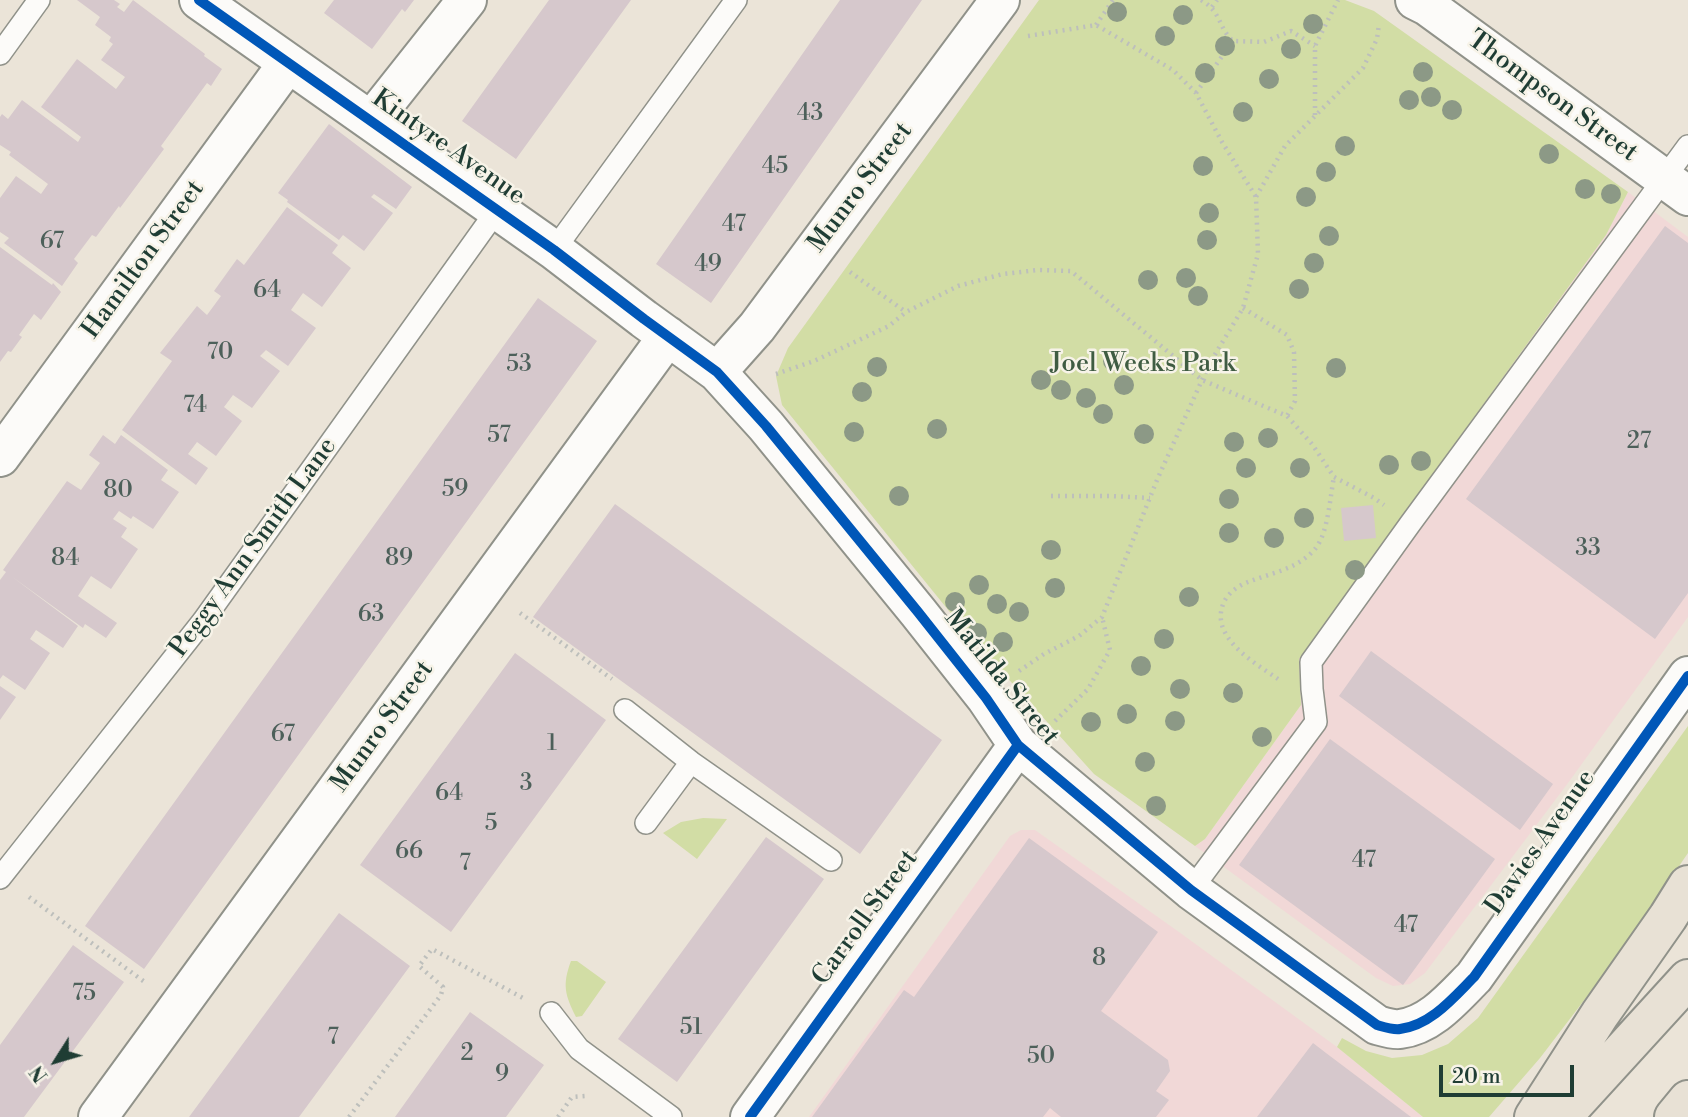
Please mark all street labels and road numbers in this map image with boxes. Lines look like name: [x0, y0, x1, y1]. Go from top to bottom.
street label: Thompson Street: [1461, 25, 1643, 169]
street label: Kintyre Avenue: [365, 84, 531, 212]
street label: Munro Street: [802, 117, 920, 259]
street label: Hamilton Street: [76, 175, 212, 345]
street label: Peggy Ann Smith Lane: [164, 432, 344, 664]
street label: Matilda Street: [937, 604, 1065, 752]
street label: Munro Street: [325, 655, 441, 799]
street label: Davies Avenue: [1479, 764, 1603, 922]
street label: Carroll Street: [806, 844, 926, 992]

